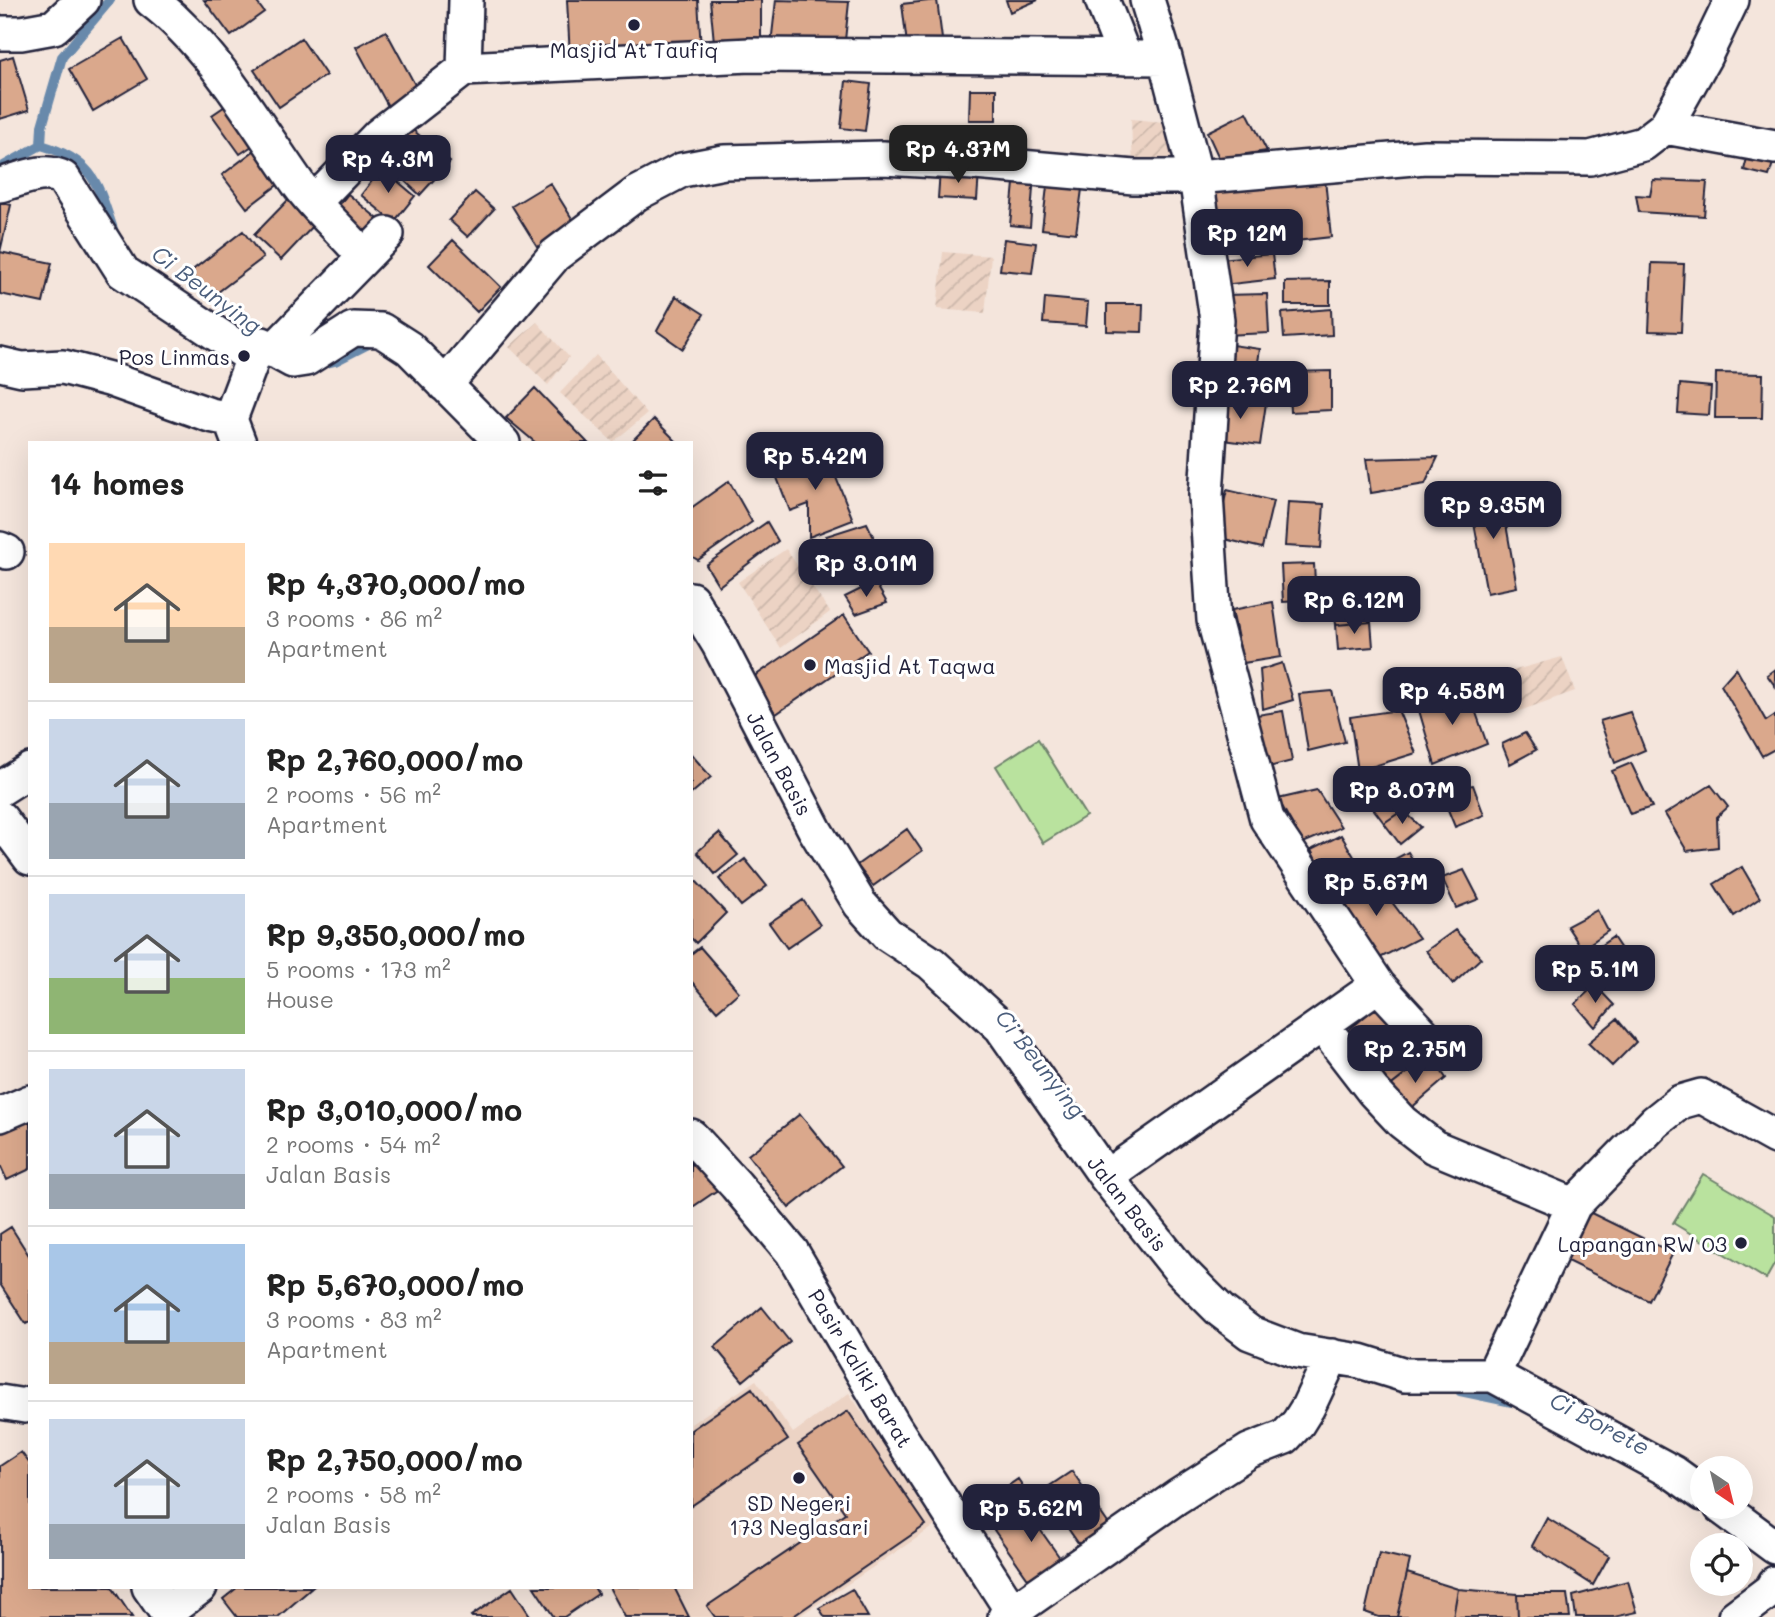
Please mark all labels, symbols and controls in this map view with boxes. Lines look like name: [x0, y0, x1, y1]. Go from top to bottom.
marker: Masjid At Taufiq: [626, 17, 642, 33]
place label: Masjid At Taufiq: [550, 36, 718, 63]
pin: Rp 4.37M: [886, 125, 1030, 185]
text: Rp 4.37M: [905, 133, 1011, 163]
pin: Rp 4.3M: [323, 136, 453, 195]
text: Rp 4.3M: [342, 143, 434, 173]
pin: Rp 12M: [1190, 210, 1304, 269]
text: Rp 12M: [1207, 217, 1287, 247]
water label: Ci Beunying: [146, 238, 268, 340]
place label: Pos Linmas: [119, 343, 230, 370]
marker: Pos Linmas: [236, 348, 252, 364]
pin: Rp 2.76M: [1168, 362, 1312, 421]
text: Rp 2.76M: [1188, 369, 1292, 399]
pin: Rp 5.42M: [743, 433, 887, 492]
text: Rp 5.42M: [762, 440, 868, 470]
text: 14 homes: [49, 463, 185, 503]
icon: filters: [634, 464, 672, 502]
pin: Rp 9.35M: [1421, 482, 1565, 541]
text: Rp 9.35M: [1440, 489, 1546, 519]
pin: Rp 3.01M: [794, 540, 938, 599]
text: Rp 3.01M: [814, 547, 918, 577]
text: Rp 4,370,000/mo: [266, 563, 525, 603]
icon: home: [105, 571, 189, 655]
pin: Rp 6.12M: [1282, 576, 1426, 636]
text: Rp 6.12M: [1303, 584, 1405, 614]
text: 3 rooms · 86 m²: [266, 603, 442, 633]
text: Apartment: [266, 633, 388, 663]
place label: Masjid At Taqwa: [824, 652, 996, 679]
marker: Masjid At Taqwa: [802, 657, 818, 673]
pin: Rp 4.58M: [1380, 668, 1524, 727]
text: Rp 4.58M: [1399, 675, 1505, 705]
street label: Jalan Basis: [741, 706, 819, 820]
text: Rp 2,760,000/mo: [266, 739, 523, 779]
icon: home: [105, 747, 189, 831]
pin: Rp 8.07M: [1330, 766, 1474, 826]
text: Rp 8.07M: [1349, 774, 1455, 804]
text: 2 rooms · 56 m²: [266, 779, 441, 809]
text: Apartment: [266, 809, 388, 839]
pin: Rp 5.67M: [1304, 858, 1448, 918]
text: Rp 5.67M: [1324, 866, 1428, 896]
text: Rp 9,350,000/mo: [266, 914, 525, 954]
icon: home: [105, 922, 189, 1006]
pin: Rp 5.1M: [1530, 946, 1660, 1005]
text: Rp 5.1M: [1551, 953, 1639, 983]
text: 5 rooms · 173 m²: [266, 954, 451, 984]
text: House: [266, 984, 334, 1014]
water label: Ci Beunying: [989, 1003, 1093, 1123]
pin: Rp 2.75M: [1343, 1026, 1487, 1085]
text: Rp 2.75M: [1363, 1033, 1467, 1063]
text: Rp 3,010,000/mo: [266, 1089, 522, 1129]
icon: home: [105, 1097, 189, 1181]
text: 2 rooms · 54 m²: [266, 1129, 441, 1159]
street label: Jalan Basis: [1082, 1150, 1174, 1256]
text: Jalan Basis: [266, 1159, 391, 1189]
place label: Lapangan RW 03: [1558, 1230, 1727, 1257]
marker: Lapangan RW 03: [1733, 1235, 1749, 1251]
text: Rp 5,670,000/mo: [266, 1264, 524, 1304]
icon: home: [105, 1272, 189, 1356]
street label: Pasir Kaliki Barat: [803, 1284, 919, 1452]
text: 3 rooms · 83 m²: [266, 1304, 442, 1334]
text: Apartment: [266, 1334, 388, 1364]
water label: Ci Borete: [1545, 1384, 1655, 1462]
text: Rp 2,750,000/mo: [266, 1439, 523, 1479]
icon: home: [105, 1447, 189, 1531]
north arrow: [1690, 1456, 1754, 1519]
map controls: [1690, 1456, 1753, 1596]
marker: SD Negeri 173 Neglasari: [791, 1470, 807, 1486]
text: 2 rooms · 58 m²: [266, 1479, 441, 1509]
pin: Rp 5.62M: [959, 1484, 1103, 1544]
place label: SD Negeri 173 Neglasari: [729, 1489, 869, 1540]
text: Rp 5.62M: [979, 1492, 1083, 1522]
text: Jalan Basis: [266, 1509, 391, 1539]
button: locate: [1690, 1533, 1753, 1596]

